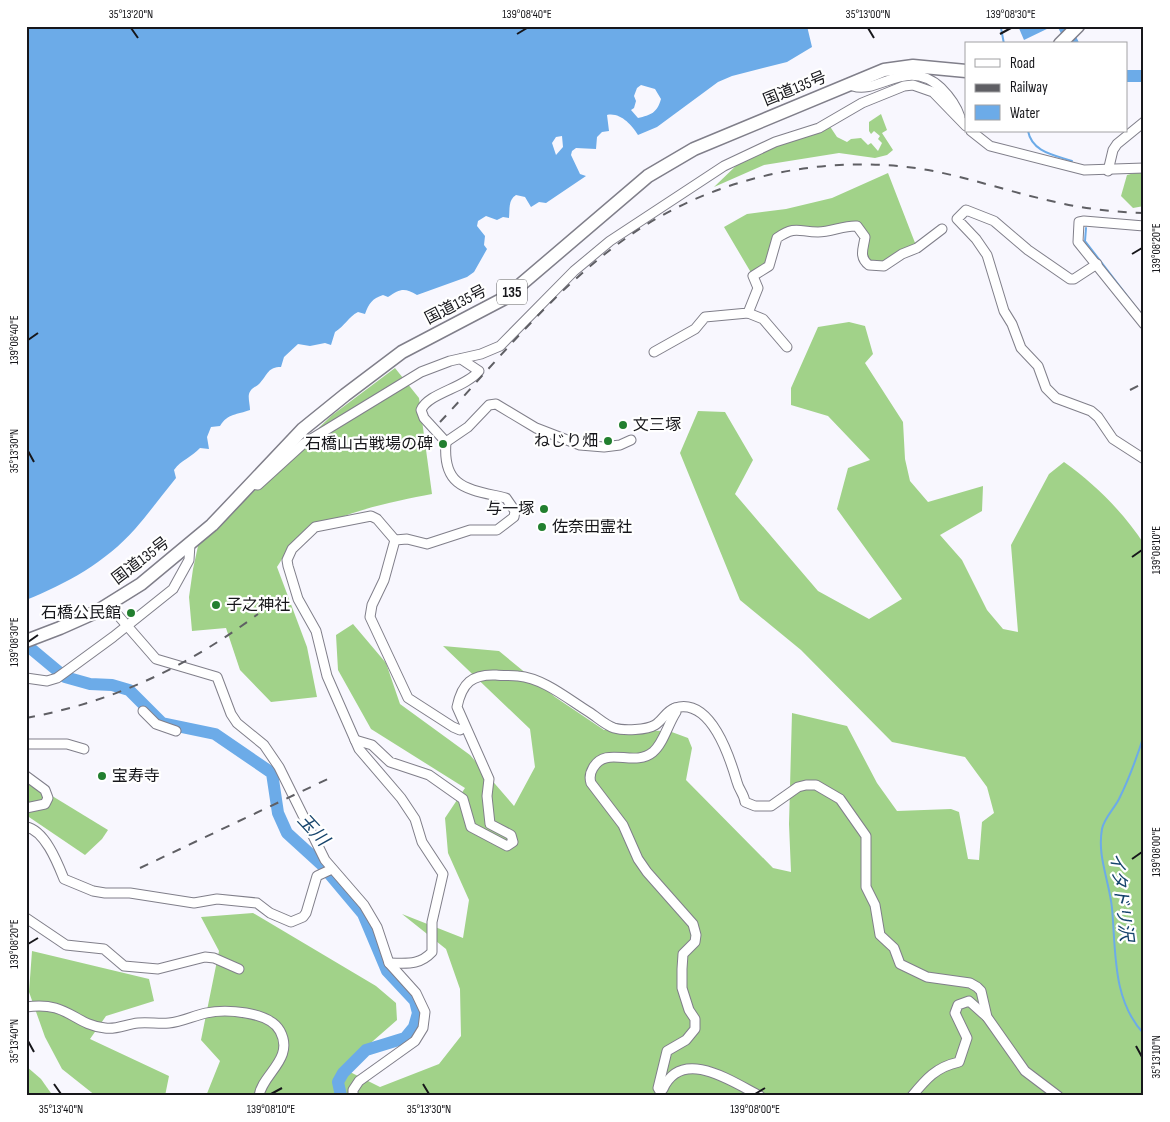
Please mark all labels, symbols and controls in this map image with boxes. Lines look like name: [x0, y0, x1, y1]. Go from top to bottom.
text: 35°13'20"N: [109, 7, 153, 22]
text: 139°08'40"E: [502, 7, 552, 22]
text: 35°13'00"N: [846, 7, 890, 22]
text: 139°08'30"E: [986, 7, 1036, 22]
legend: [965, 42, 1128, 132]
text: Road: [1010, 54, 1035, 73]
street label: 国道135号: [761, 68, 829, 110]
text: Railway: [1010, 78, 1048, 97]
text: Water: [1010, 104, 1041, 123]
text: 139°08'20"E: [1149, 223, 1164, 273]
road number: 135: [497, 280, 527, 304]
street label: 国道135号: [422, 281, 490, 329]
text: 139°08'40"E: [7, 315, 22, 365]
place label: 文三塚: [633, 416, 681, 435]
marker: 文三塚: [617, 419, 629, 431]
text: 35°13'30"N: [7, 429, 22, 473]
place label: ねじり畑: [534, 432, 598, 451]
place label: 石橋山古戦場の碑: [305, 435, 433, 454]
marker: ねじり畑: [602, 435, 614, 447]
marker: 石橋山古戦場の碑: [437, 438, 449, 450]
place label: 与一塚: [486, 500, 534, 519]
marker: 与一塚: [538, 503, 550, 515]
place label: 佐奈田霊社: [552, 518, 632, 537]
marker: 佐奈田霊社: [536, 521, 548, 533]
text: 139°08'10"E: [1149, 526, 1164, 574]
street label: 国道135号: [109, 533, 173, 589]
place label: 子之神社: [226, 596, 290, 615]
marker: 子之神社: [210, 599, 222, 611]
place label: 石橋公民館: [41, 604, 121, 623]
marker: 石橋公民館: [125, 607, 137, 619]
text: 139°08'30"E: [7, 617, 22, 667]
place label: 宝寿寺: [112, 767, 160, 786]
marker: 宝寿寺: [96, 770, 108, 782]
water label: 玉川: [293, 810, 334, 852]
text: 139°08'00"E: [1149, 827, 1164, 877]
water label: イタドリ沢: [1105, 851, 1137, 945]
text: 139°08'20"E: [7, 919, 22, 969]
text: 35°13'40"N: [7, 1019, 22, 1063]
text: 35°13'10"N: [1149, 1035, 1164, 1079]
text: 35°13'40"N: [39, 1102, 83, 1117]
text: 139°08'10"E: [247, 1102, 295, 1117]
text: 35°13'30"N: [407, 1102, 451, 1117]
text: 139°08'00"E: [730, 1102, 780, 1117]

